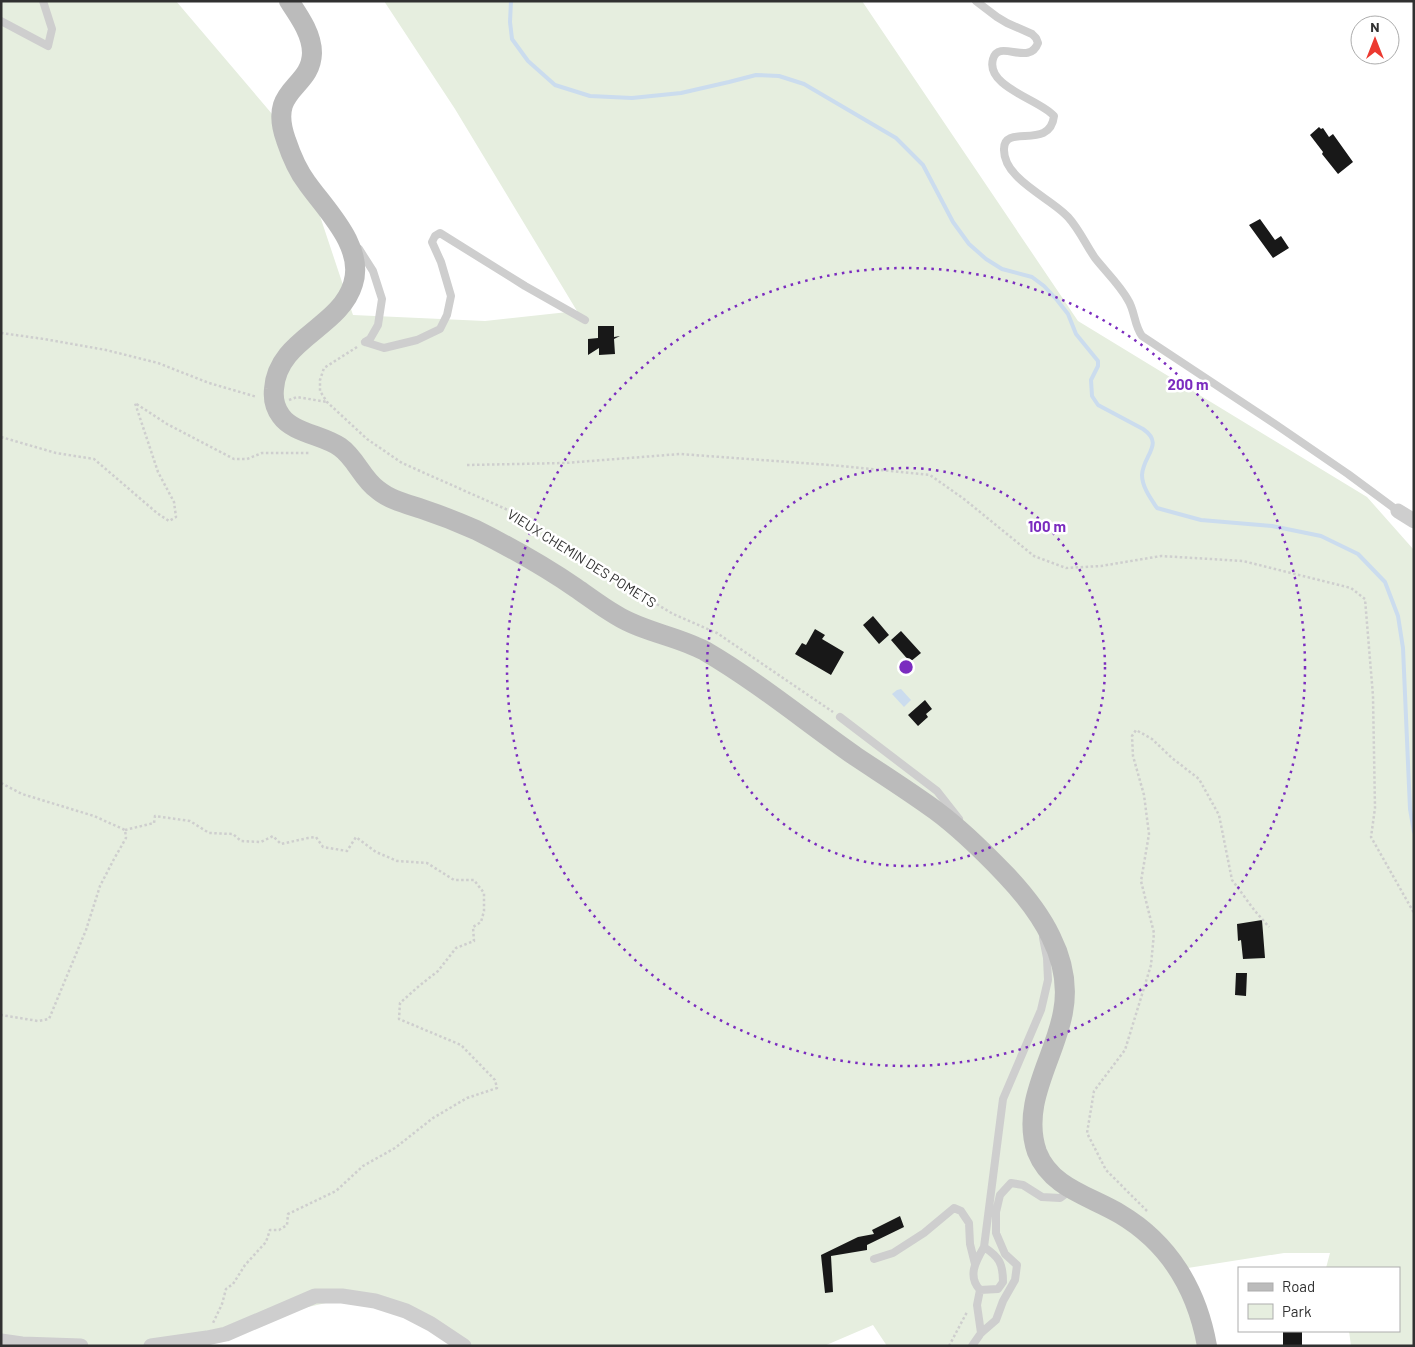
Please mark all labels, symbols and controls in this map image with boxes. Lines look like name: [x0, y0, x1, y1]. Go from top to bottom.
north arrow: [1350, 15, 1400, 65]
text: N: [1370, 18, 1380, 35]
text: 200 m: [1167, 375, 1209, 393]
street label: VIEUX CHEMIN DES POMETS: [504, 505, 660, 611]
text: 100 m: [1028, 517, 1066, 535]
centre of rings: [897, 658, 915, 676]
legend: [1238, 1267, 1400, 1332]
text: Road: [1282, 1277, 1315, 1295]
text: Park: [1282, 1302, 1312, 1320]

